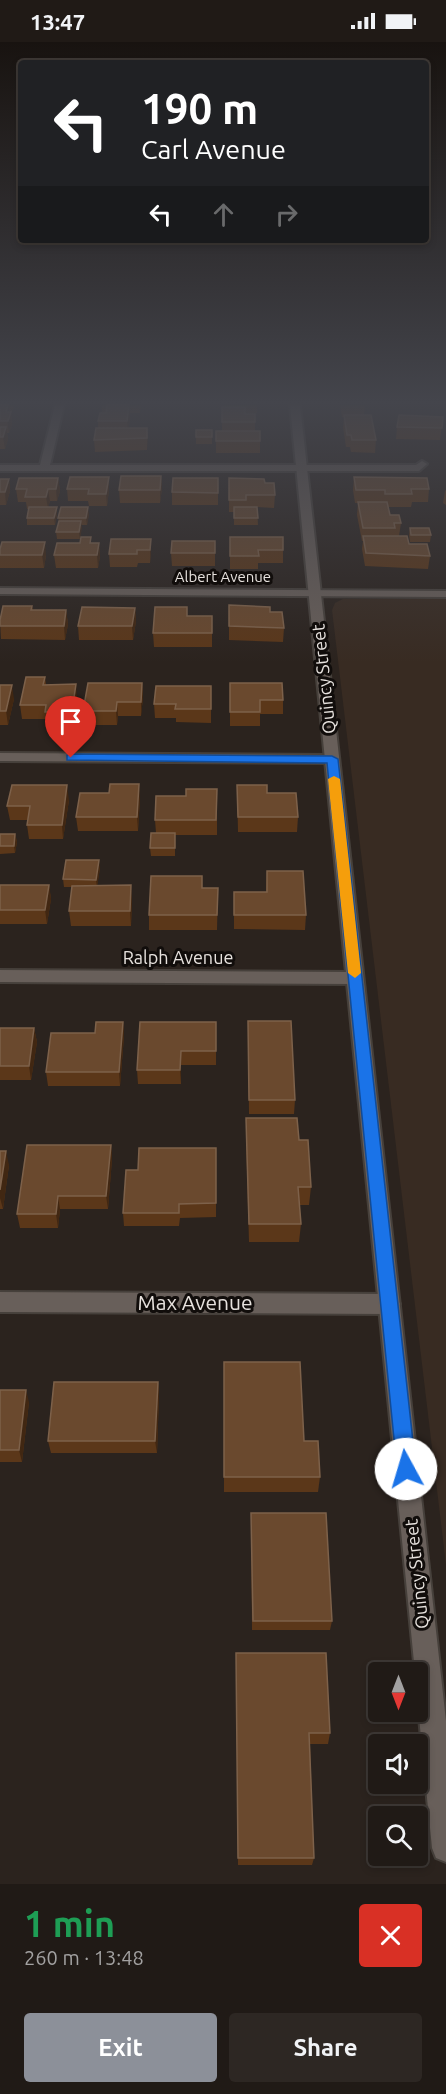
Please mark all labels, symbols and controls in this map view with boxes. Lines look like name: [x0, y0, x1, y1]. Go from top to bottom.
text: 13:47: [30, 9, 85, 34]
icon: left: [42, 84, 120, 162]
text: 190 m: [141, 85, 258, 132]
text: Carl Avenue: [141, 134, 286, 164]
icon: left: [144, 198, 177, 231]
icon: ahead: [207, 198, 240, 231]
icon: right: [270, 198, 303, 231]
street label: Albert Avenue: [175, 568, 271, 585]
street label: Quincy Street: [307, 623, 340, 735]
pin: [45, 696, 96, 758]
icon: arrive: [54, 705, 87, 738]
street label: Ralph Avenue: [123, 947, 233, 967]
street label: Max Avenue: [137, 1290, 253, 1314]
position arrow: [374, 1437, 438, 1501]
street label: Quincy Street: [400, 1518, 433, 1630]
north arrow: [368, 1662, 428, 1722]
map controls: [368, 1662, 428, 1866]
button: sound: [368, 1734, 428, 1794]
button: search: [368, 1806, 428, 1866]
text: 1 min: [24, 1903, 115, 1944]
button: close: [359, 1904, 422, 1967]
text: 260 m · 13:48: [24, 1946, 144, 1969]
button: Exit: [24, 2013, 217, 2082]
button: Share: [229, 2013, 422, 2082]

